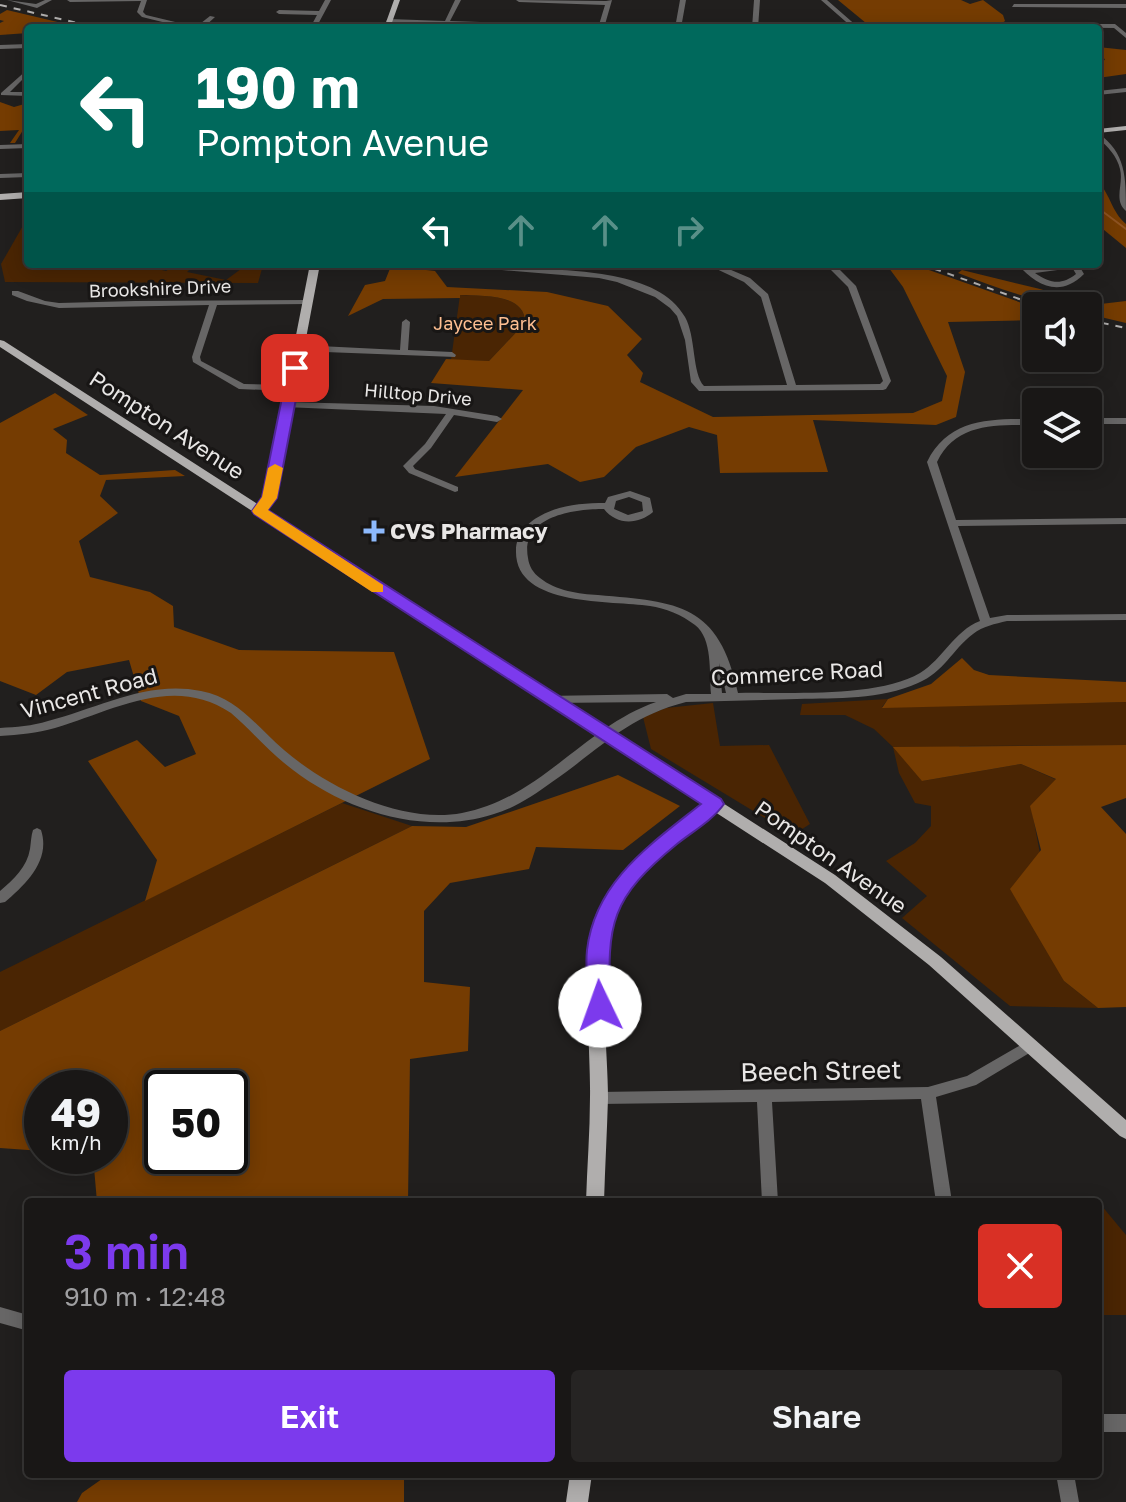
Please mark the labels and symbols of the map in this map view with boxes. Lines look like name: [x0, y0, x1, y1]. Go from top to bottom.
street label: Brookshire Drive: [88, 275, 232, 301]
park label: Jaycee Park: [433, 312, 537, 334]
pin: [261, 334, 329, 402]
street label: Pompton Avenue: [85, 364, 250, 485]
street label: Hilltop Drive: [363, 378, 473, 410]
place label: CVS Pharmacy: [390, 517, 548, 544]
marker: CVS Pharmacy: [365, 522, 383, 540]
street label: Commerce Road: [710, 655, 884, 690]
street label: Vincent Road: [18, 661, 160, 724]
street label: Pompton Avenue: [750, 794, 912, 919]
position arrow: [558, 964, 642, 1048]
street label: Beech Street: [740, 1054, 902, 1087]
speed limit sign: 50: [144, 1070, 248, 1174]

